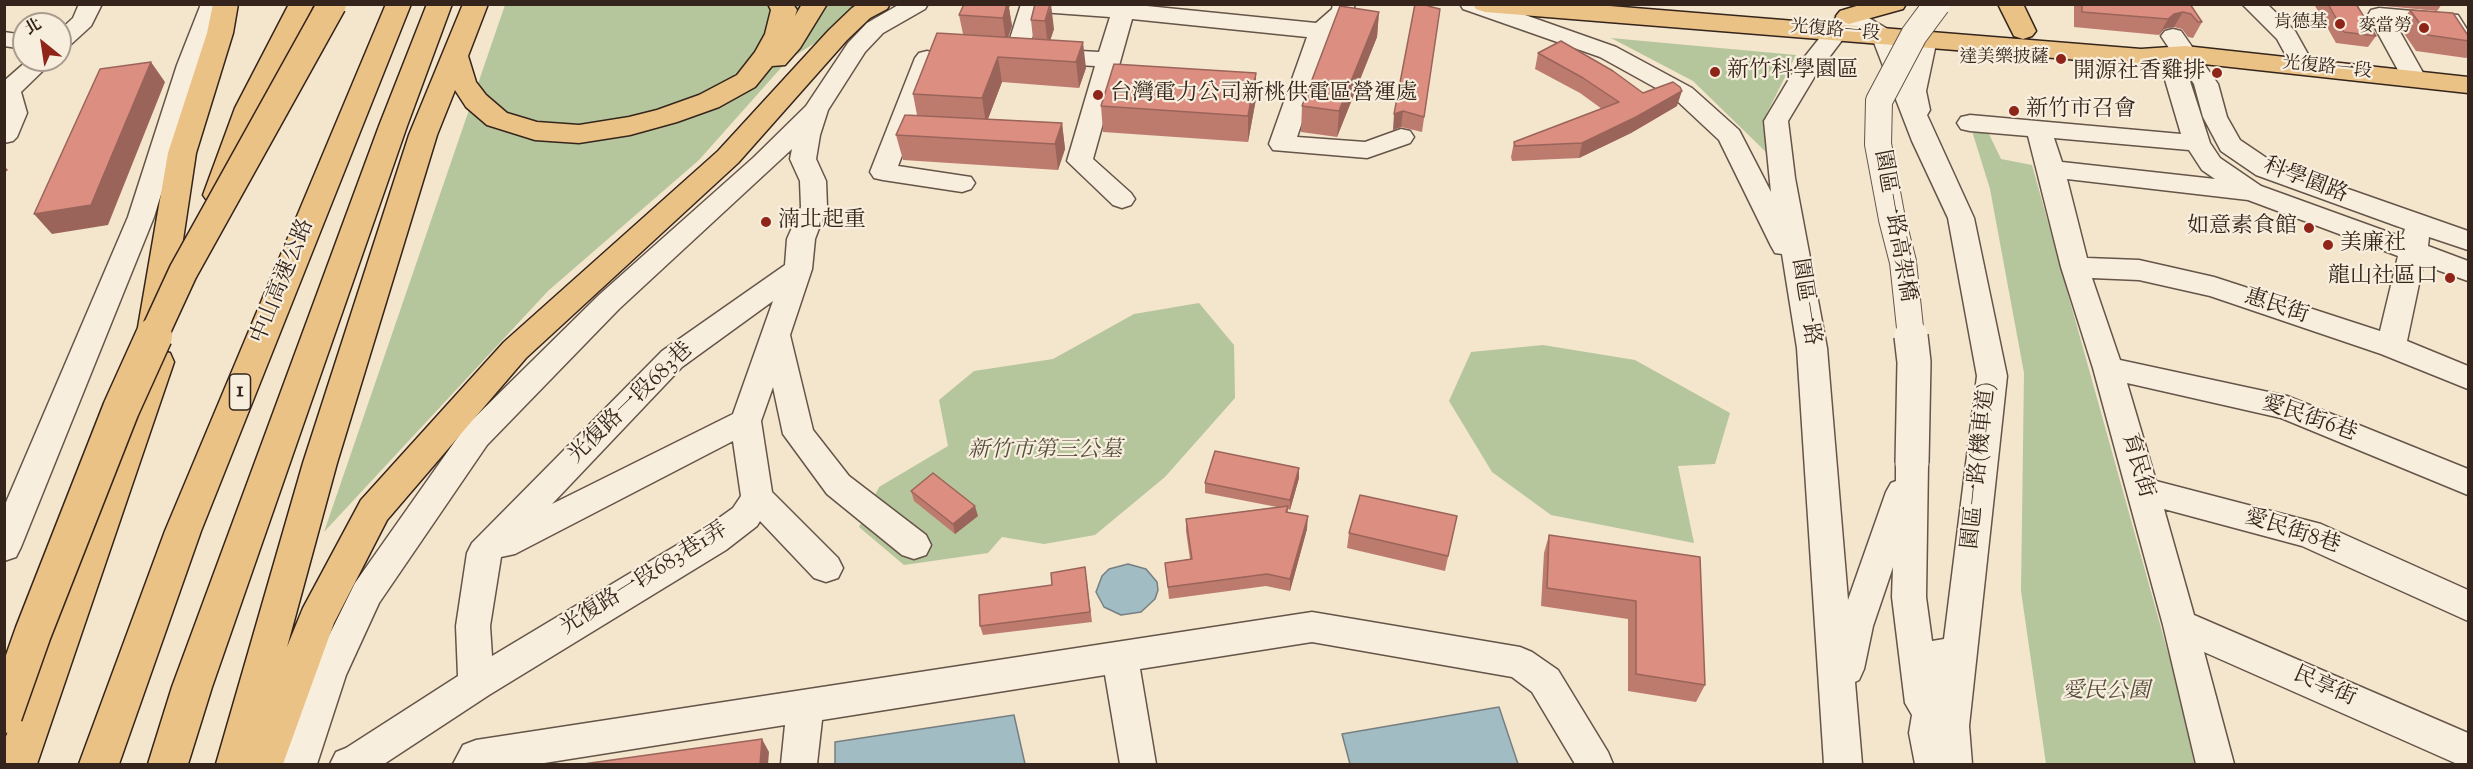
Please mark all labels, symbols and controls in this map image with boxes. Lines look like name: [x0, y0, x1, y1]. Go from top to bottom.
north arrow: [12, 12, 72, 72]
place label: 肯德基: [2274, 13, 2328, 35]
text: 北: [21, 14, 46, 42]
street label: 光復路一段: [1789, 17, 1881, 47]
marker: 肯德基: [2333, 17, 2347, 31]
place label: 麥當勞: [2358, 17, 2412, 39]
marker: 麥當勞: [2417, 21, 2431, 35]
place label: 達美樂披薩: [1959, 48, 2049, 70]
marker: 達美樂披薩: [2054, 52, 2068, 66]
street label: 光復路一段: [2281, 54, 2373, 84]
place label: 新竹科學園區: [1727, 59, 1859, 85]
place label: 開源社香雞排: [2073, 60, 2205, 86]
marker: 新竹科學園區: [1708, 65, 1722, 79]
marker: 開源社香雞排: [2210, 66, 2224, 80]
place label: 台灣電力公司新桃供電區營運處: [1110, 82, 1418, 108]
marker: 台灣電力公司新桃供電區營運處: [1091, 88, 1105, 102]
place label: 新竹市召會: [2026, 98, 2136, 124]
marker: 新竹市召會: [2007, 104, 2021, 118]
street label: 園區一路高架橋: [1867, 148, 1919, 304]
street label: 科學園路: [2259, 154, 2351, 210]
place label: 湳北起重: [778, 209, 866, 235]
marker: 湳北起重: [759, 215, 773, 229]
place label: 如意素食館: [2187, 215, 2297, 241]
street label: 中山高速公路: [247, 216, 321, 348]
marker: 如意素食館: [2302, 221, 2316, 235]
place label: 美廉社: [2340, 232, 2406, 258]
marker: 美廉社: [2321, 238, 2335, 252]
street label: 園區一路: [1784, 256, 1824, 348]
place label: 龍山社區口: [2328, 265, 2438, 291]
marker: 龍山社區口: [2443, 271, 2457, 285]
street label: 惠民街: [2241, 285, 2311, 331]
street label: 光復路一段683巷: [564, 338, 700, 470]
road number: 1: [230, 374, 250, 410]
street label: 園區一路(機車道): [1959, 381, 2003, 551]
street label: 愛民街6巷: [2258, 391, 2360, 449]
street label: 育民街: [2114, 431, 2158, 501]
park label: 新竹市第三公墓: [968, 439, 1122, 465]
street label: 愛民街8巷: [2241, 505, 2343, 561]
street label: 光復路一段683巷1弄: [556, 518, 734, 642]
street label: 民享街: [2288, 663, 2360, 713]
park label: 愛民公園: [2062, 680, 2150, 706]

